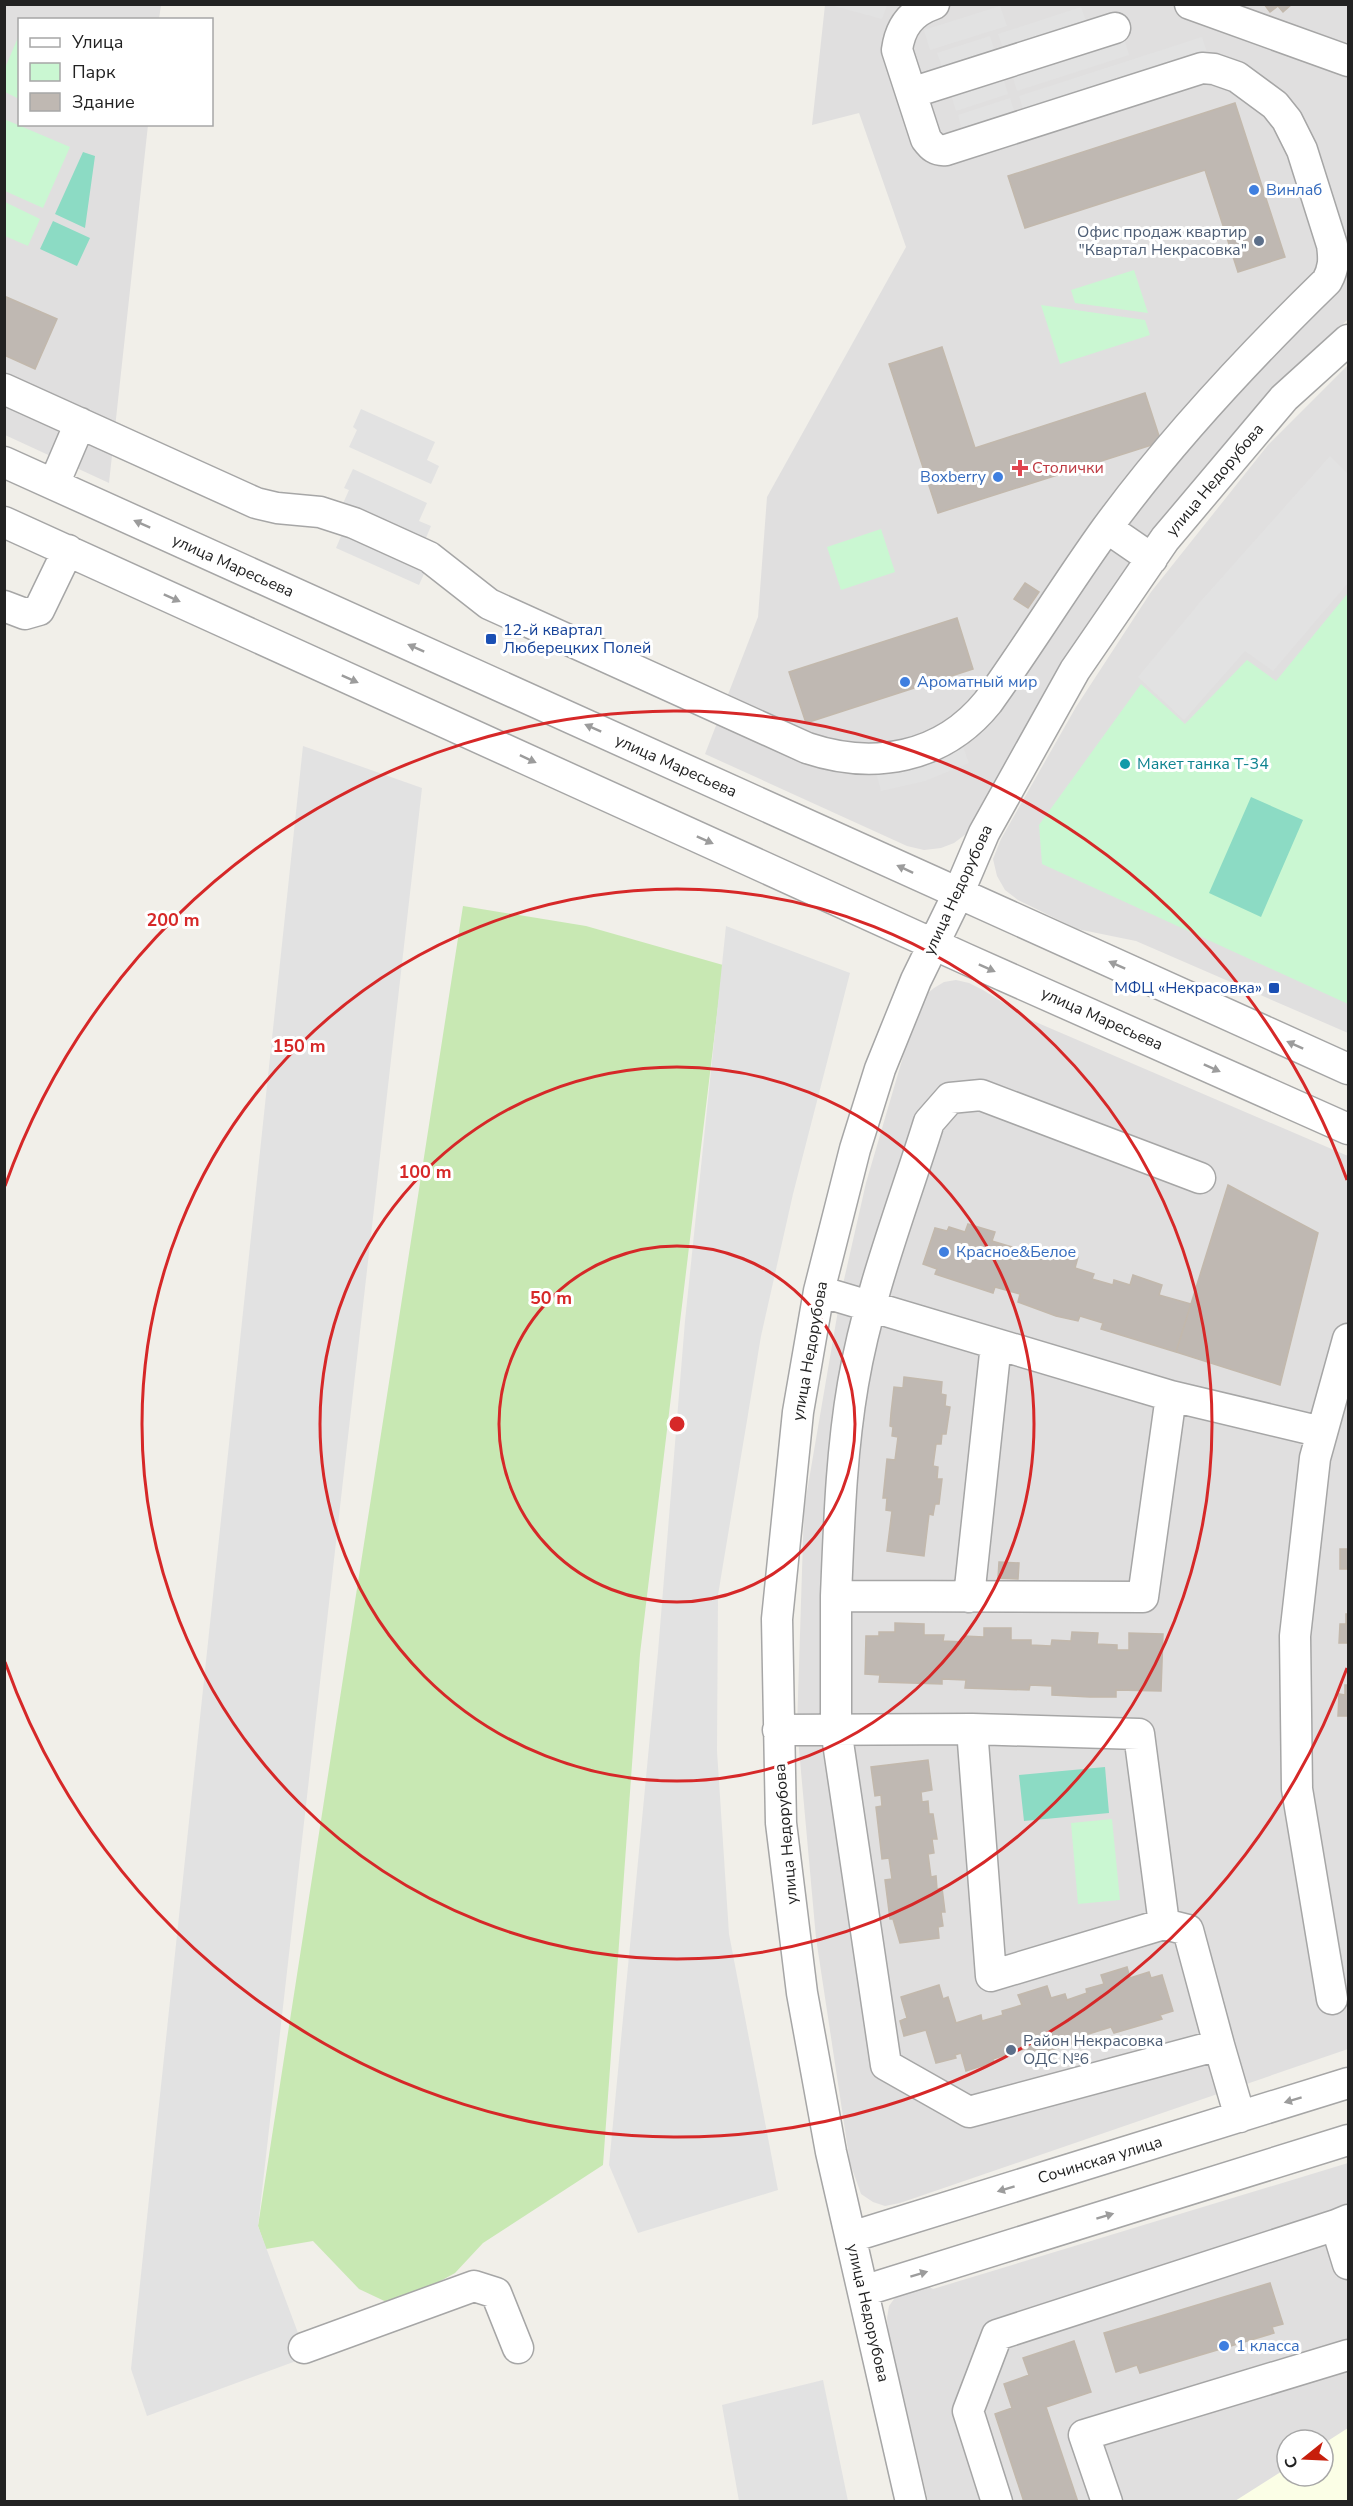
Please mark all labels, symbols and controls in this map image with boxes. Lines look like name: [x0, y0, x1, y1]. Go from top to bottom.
legend: [18, 18, 213, 126]
text: Улица: [71, 30, 123, 54]
text: Парк: [72, 60, 116, 84]
text: Здание: [72, 90, 135, 114]
place label: Винлаб: [1266, 179, 1322, 201]
marker: Винлаб: [1247, 183, 1261, 197]
place label: Офис продаж квартир "Квартал Некрасовка": [1077, 221, 1247, 261]
marker: Офис продаж квартир "Квартал Некрасовка": [1252, 234, 1266, 248]
street label: улица Недорубова: [1161, 419, 1269, 541]
place label: Столички: [1032, 457, 1104, 479]
marker: Столички: [1013, 461, 1027, 475]
place label: Boxberry: [920, 466, 987, 488]
marker: Boxberry: [991, 470, 1005, 484]
one-way arrow: [134, 520, 151, 529]
street label: улица Маресьева: [168, 529, 298, 603]
one-way arrow: [164, 593, 182, 603]
place label: 12-й квартал Люберецких Полей: [503, 619, 651, 659]
marker: 12-й квартал Люберецких Полей: [484, 632, 498, 646]
one-way arrow: [406, 643, 424, 653]
place label: Ароматный мир: [917, 671, 1037, 693]
one-way arrow: [342, 674, 359, 683]
marker: Ароматный мир: [898, 675, 912, 689]
one-way arrow: [585, 724, 602, 733]
street label: улица Маресьева: [611, 729, 741, 803]
place label: Макет танка Т-34: [1137, 753, 1269, 775]
one-way arrow: [519, 755, 536, 764]
marker: Макет танка Т-34: [1118, 757, 1132, 771]
street label: улица Недорубова: [918, 821, 998, 959]
one-way arrow: [696, 836, 714, 846]
one-way arrow: [896, 865, 913, 874]
text: 200 m: [146, 908, 200, 932]
one-way arrow: [1109, 961, 1126, 970]
one-way arrow: [978, 963, 996, 973]
place label: МФЦ «Некрасовка»: [1114, 977, 1262, 999]
marker: МФЦ «Некрасовка»: [1267, 981, 1281, 995]
street label: улица Маресьева: [1037, 982, 1167, 1056]
text: 150 m: [272, 1034, 326, 1058]
one-way arrow: [1286, 1040, 1304, 1050]
one-way arrow: [1204, 1063, 1222, 1073]
text: 100 m: [398, 1160, 452, 1184]
place label: Красное&Белое: [956, 1241, 1076, 1263]
marker: Красное&Белое: [937, 1245, 951, 1259]
street label: улица Недорубова: [787, 1279, 833, 1423]
text: 50 m: [530, 1286, 572, 1310]
centre of rings: [667, 1414, 687, 1434]
street label: улица Недорубова: [769, 1763, 803, 1905]
place label: Район Некрасовка ОДС №6: [1023, 2030, 1163, 2070]
marker: Район Некрасовка ОДС №6: [1004, 2043, 1018, 2057]
one-way arrow: [1284, 2096, 1302, 2106]
street label: Сочинская улица: [1035, 2131, 1165, 2189]
one-way arrow: [997, 2185, 1015, 2194]
one-way arrow: [1096, 2211, 1114, 2220]
street label: улица Недорубова: [841, 2242, 895, 2384]
one-way arrow: [910, 2269, 928, 2278]
place label: 1 класса: [1236, 2335, 1300, 2357]
marker: 1 класса: [1217, 2339, 1231, 2353]
north arrow: [1275, 2428, 1335, 2488]
text: С: [1280, 2454, 1304, 2471]

